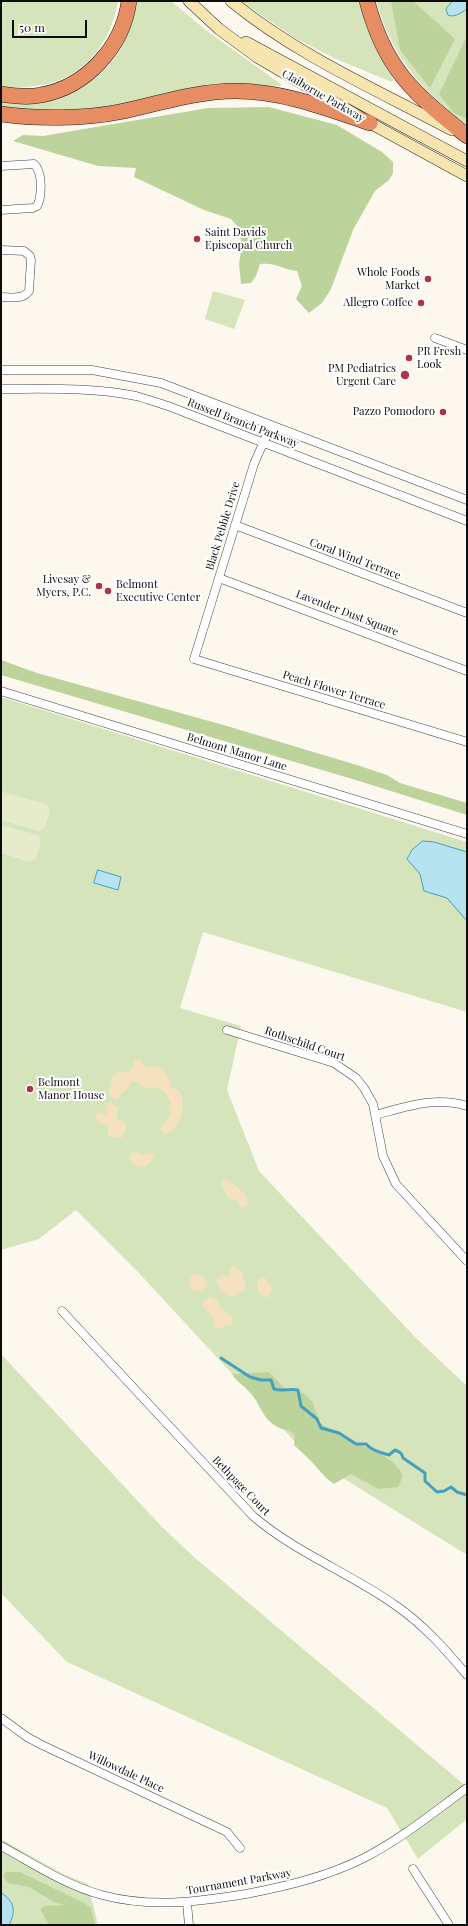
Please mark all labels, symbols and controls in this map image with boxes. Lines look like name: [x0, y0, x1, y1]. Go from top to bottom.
scale bar: [14, 12, 89, 38]
text: 50 m: [19, 19, 45, 35]
street label: Claiborne Parkway: [279, 67, 367, 125]
place label: Saint Davids Episcopal Church: [205, 226, 292, 252]
marker: Saint Davids Episcopal Church: [192, 234, 202, 244]
place label: Whole Foods Market: [357, 266, 420, 292]
marker: Whole Foods Market: [423, 274, 433, 284]
place label: Allegro Coffee: [343, 296, 413, 310]
marker: Allegro Coffee: [416, 298, 426, 308]
place label: PR Fresh Look: [417, 345, 461, 371]
marker: PR Fresh Look: [404, 353, 414, 363]
place label: PM Pediatrics Urgent Care: [328, 362, 396, 388]
marker: PM Pediatrics Urgent Care: [399, 369, 411, 381]
street label: Russell Branch Parkway: [185, 396, 301, 450]
place label: Pazzo Pomodoro: [353, 405, 435, 419]
marker: Pazzo Pomodoro: [438, 407, 448, 417]
street label: Black Pebble Drive: [203, 480, 243, 572]
street label: Coral Wind Terrace: [308, 536, 402, 582]
place label: Livesay & Myers, P.C.: [36, 573, 91, 599]
place label: Belmont Executive Center: [116, 578, 200, 604]
marker: Livesay & Myers, P.C.: [94, 581, 104, 591]
marker: Belmont Executive Center: [103, 586, 113, 596]
street label: Lavender Dust Square: [294, 587, 400, 639]
street label: Peach Flower Terrace: [281, 668, 387, 712]
street label: Belmont Manor Lane: [185, 731, 289, 773]
street label: Rothschild Court: [263, 1024, 347, 1064]
place label: Belmont Manor House: [38, 1076, 104, 1102]
marker: Belmont Manor House: [25, 1084, 35, 1094]
street label: Bethpage Court: [209, 1454, 273, 1518]
street label: Willowdale Place: [86, 1749, 166, 1795]
street label: Tournament Parkway: [186, 1866, 292, 1898]

